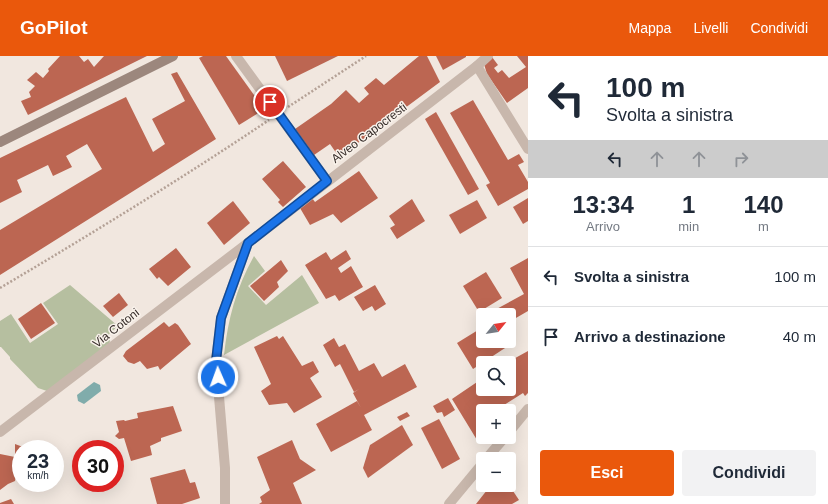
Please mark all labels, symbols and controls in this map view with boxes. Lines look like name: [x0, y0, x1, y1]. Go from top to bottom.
text: GoPilot: [20, 17, 88, 38]
text: Mappa: [629, 20, 671, 36]
text: Livelli: [693, 20, 728, 36]
text: Condividi: [750, 20, 808, 36]
icon: left: [540, 72, 592, 124]
text: 100 m: [606, 72, 685, 103]
pin: [253, 85, 287, 119]
icon: arrive: [259, 91, 281, 113]
street label: Alveo Capocresti: [329, 100, 409, 166]
text: Svolta a sinistra: [606, 105, 733, 125]
icon: left: [604, 148, 626, 170]
icon: ahead: [646, 148, 668, 170]
icon: ahead: [688, 148, 710, 170]
icon: right: [730, 148, 752, 170]
text: 13:34: [572, 191, 634, 218]
text: 1: [682, 191, 695, 218]
text: 140: [744, 191, 784, 218]
text: Arrivo: [586, 219, 620, 234]
text: min: [678, 219, 699, 234]
text: m: [758, 219, 769, 234]
icon: left: [540, 266, 562, 288]
text: Svolta a sinistra: [574, 268, 689, 285]
text: 100 m: [774, 268, 816, 285]
street label: Via Cotoni: [90, 306, 142, 350]
north arrow: [476, 308, 516, 348]
map controls: [476, 308, 516, 492]
icon: arrive: [540, 326, 562, 348]
text: Arrivo a destinazione: [574, 328, 726, 345]
text: 40 m: [783, 328, 816, 345]
position arrow: [197, 356, 239, 398]
button: search: [476, 356, 516, 396]
button: +: [476, 404, 516, 444]
speed limit sign: 30: [72, 440, 124, 492]
text: 23: [27, 450, 49, 472]
button: Esci: [540, 450, 674, 496]
button: Condividi: [682, 450, 816, 496]
button: −: [476, 452, 516, 492]
text: km/h: [27, 470, 49, 481]

